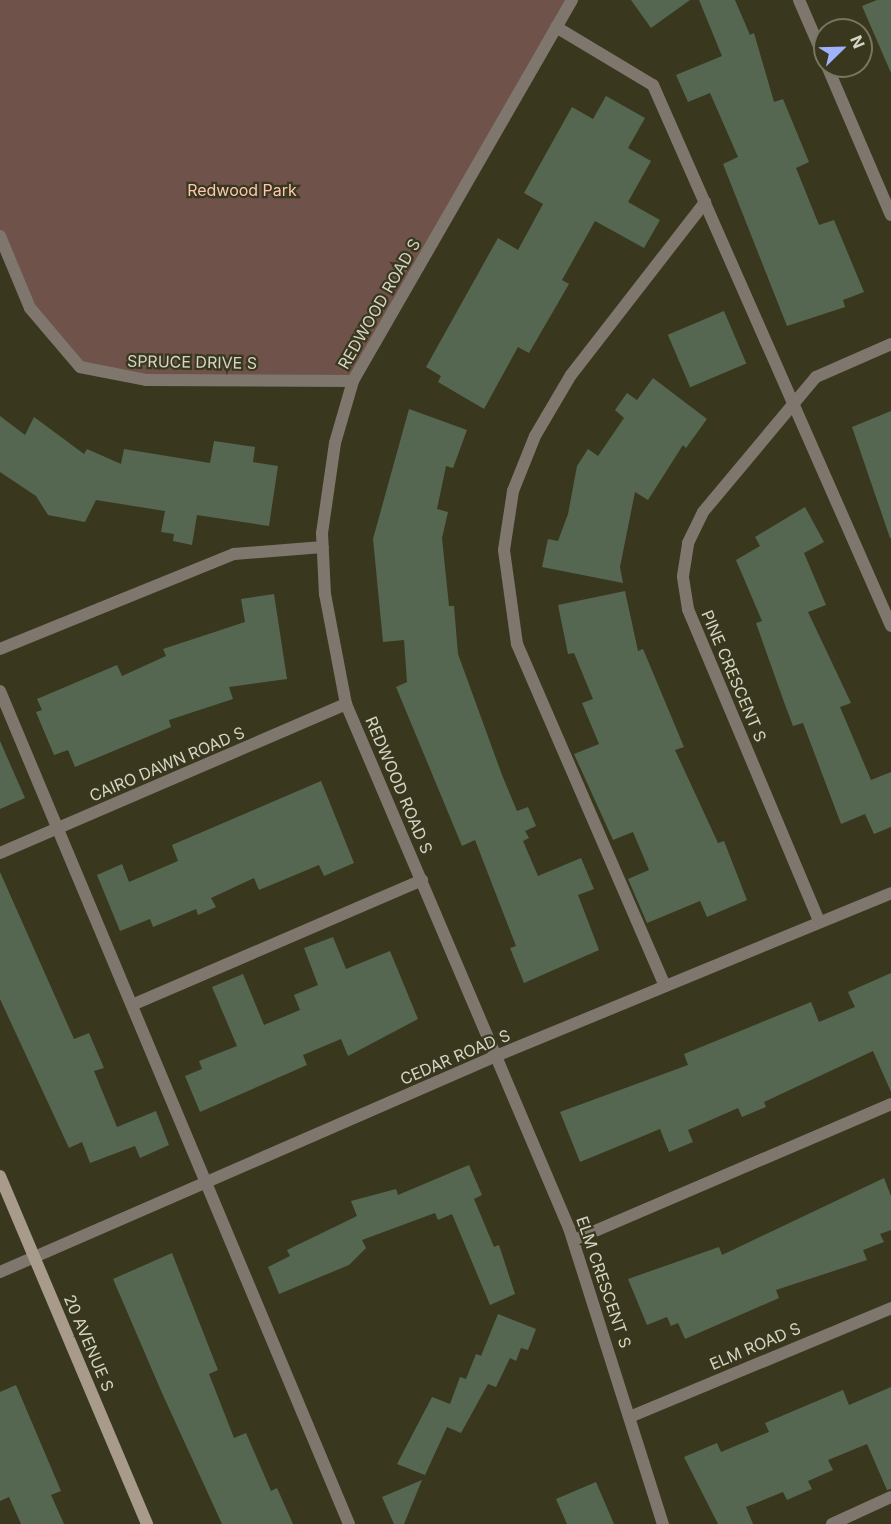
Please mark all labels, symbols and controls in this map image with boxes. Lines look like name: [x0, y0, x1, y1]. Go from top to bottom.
north arrow: [813, 18, 873, 78]
text: N: [846, 32, 869, 51]
park label: Redwood Park: [187, 180, 297, 200]
street label: REDWOOD ROAD S: [334, 236, 424, 372]
street label: SPRUCE DRIVE S: [127, 351, 257, 373]
street label: PINE CRESCENT S: [698, 607, 770, 745]
street label: REDWOOD ROAD S: [361, 714, 437, 856]
street label: CAIRO DAWN ROAD S: [87, 723, 247, 805]
street label: CEDAR ROAD S: [397, 1025, 513, 1089]
street label: ELM CRESCENT S: [572, 1214, 636, 1350]
street label: 20 AVENUE S: [60, 1292, 118, 1394]
street label: ELM ROAD S: [707, 1318, 803, 1374]

